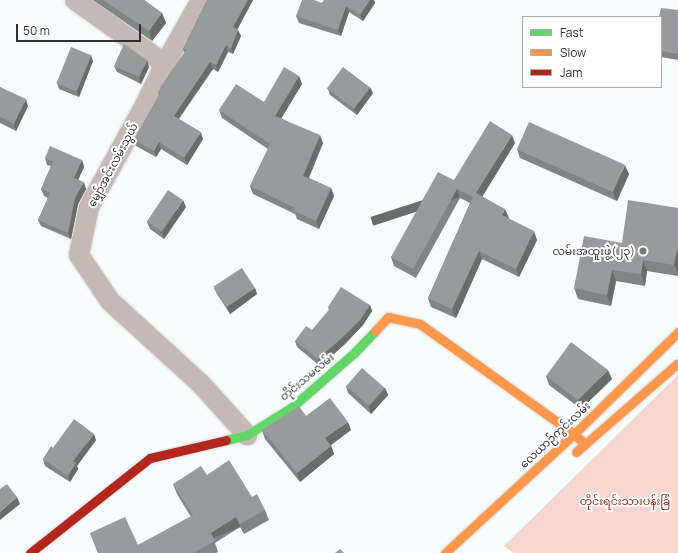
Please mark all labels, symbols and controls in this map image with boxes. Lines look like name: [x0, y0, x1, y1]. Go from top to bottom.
scale bar: [18, 16, 143, 42]
legend: [522, 16, 662, 88]
text: 50 m: [23, 22, 50, 39]
text: Fast: [560, 24, 584, 41]
text: Slow: [560, 44, 586, 61]
text: Jam: [560, 64, 582, 81]
street label: မျှော်အင်းလမ်းသွယ်: [85, 121, 141, 209]
place label: လမ်းအထူးဖွဲ့(၂၃): [552, 244, 635, 258]
marker: လမ်းအထူးဖွဲ့(၂၃): [638, 246, 648, 256]
street label: တိုင်းသမလမ်း: [277, 350, 337, 404]
street label: လေယာဉ်ကွင်းလမ်း: [517, 399, 593, 471]
park label: တိုင်းရင်းသားပန်းခြံ: [580, 494, 670, 508]

